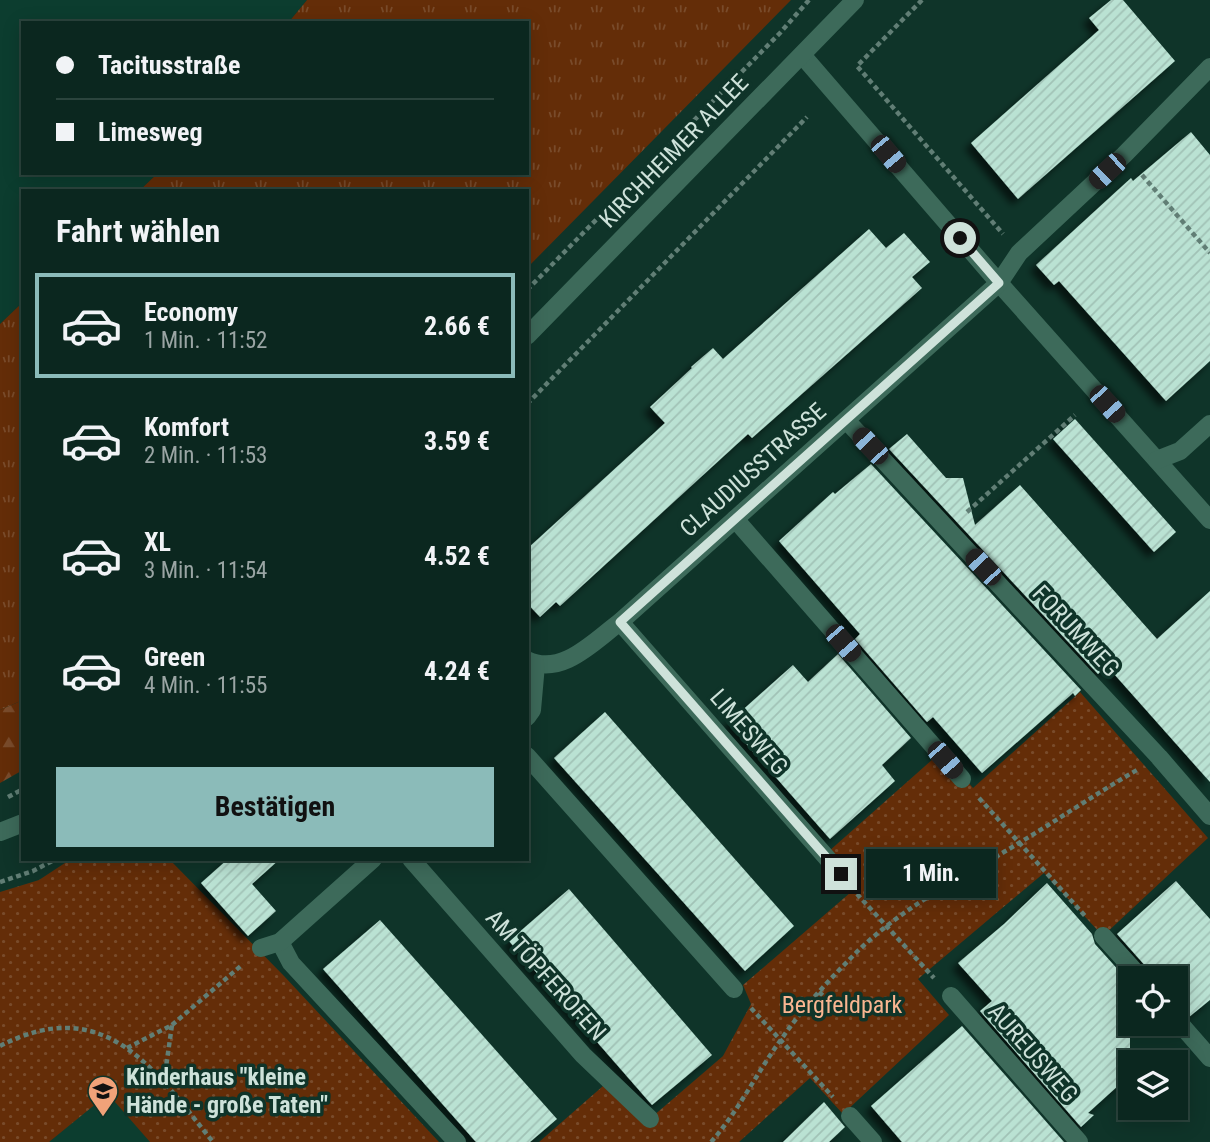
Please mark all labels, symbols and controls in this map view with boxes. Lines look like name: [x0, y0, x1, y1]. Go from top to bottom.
text: Tacitusstraße: [98, 50, 241, 80]
street label: KIRCHHEIMER ALLEE: [594, 69, 754, 233]
text: Limesweg: [98, 117, 203, 147]
car: [867, 131, 910, 177]
car: [1085, 149, 1130, 193]
text: Fahrt wählen: [56, 212, 220, 250]
route start: [944, 222, 976, 254]
icon: car: [60, 294, 123, 357]
text: Economy: [144, 297, 238, 327]
text: 2.66 €: [424, 311, 490, 341]
text: 1 Min. · 11:52: [144, 327, 267, 354]
car: [1086, 381, 1129, 427]
street label: CLAUDIUSSTRASSE: [674, 397, 832, 543]
icon: car: [60, 409, 123, 472]
text: Komfort: [144, 412, 229, 442]
car: [848, 423, 893, 469]
text: 3.59 €: [424, 426, 490, 456]
text: 2 Min. · 11:53: [144, 442, 267, 469]
icon: car: [60, 524, 123, 587]
text: XL: [144, 527, 171, 557]
text: 4.52 €: [424, 541, 490, 571]
car: [961, 544, 1006, 590]
text: 3 Min. · 11:54: [144, 557, 267, 584]
street label: FORUMWEG: [1027, 580, 1125, 682]
car: [822, 620, 865, 666]
icon: car: [60, 639, 123, 702]
text: Green: [144, 642, 205, 672]
text: 4.24 €: [424, 656, 490, 686]
text: 4 Min. · 11:55: [144, 672, 267, 699]
street label: LIMESWEG: [704, 683, 794, 781]
car: [924, 737, 967, 783]
button: Bestätigen: [56, 767, 494, 847]
callout: 1 Min.: [866, 850, 995, 898]
route end: [825, 858, 857, 890]
text: 1 Min.: [902, 860, 960, 887]
street label: AM TÖPFEROFEN: [480, 904, 612, 1046]
map controls: [1118, 966, 1188, 1120]
button: locate: [1118, 966, 1188, 1036]
park label: Bergfeldpark: [782, 991, 903, 1019]
street label: AUREUSWEG: [982, 998, 1084, 1108]
button: layers: [1118, 1050, 1188, 1120]
place label: Kinderhaus "kleine Hände - große Taten": [126, 1063, 328, 1119]
school or university icon: Kinderhaus "kleine Hände - große Taten": [86, 1074, 120, 1118]

